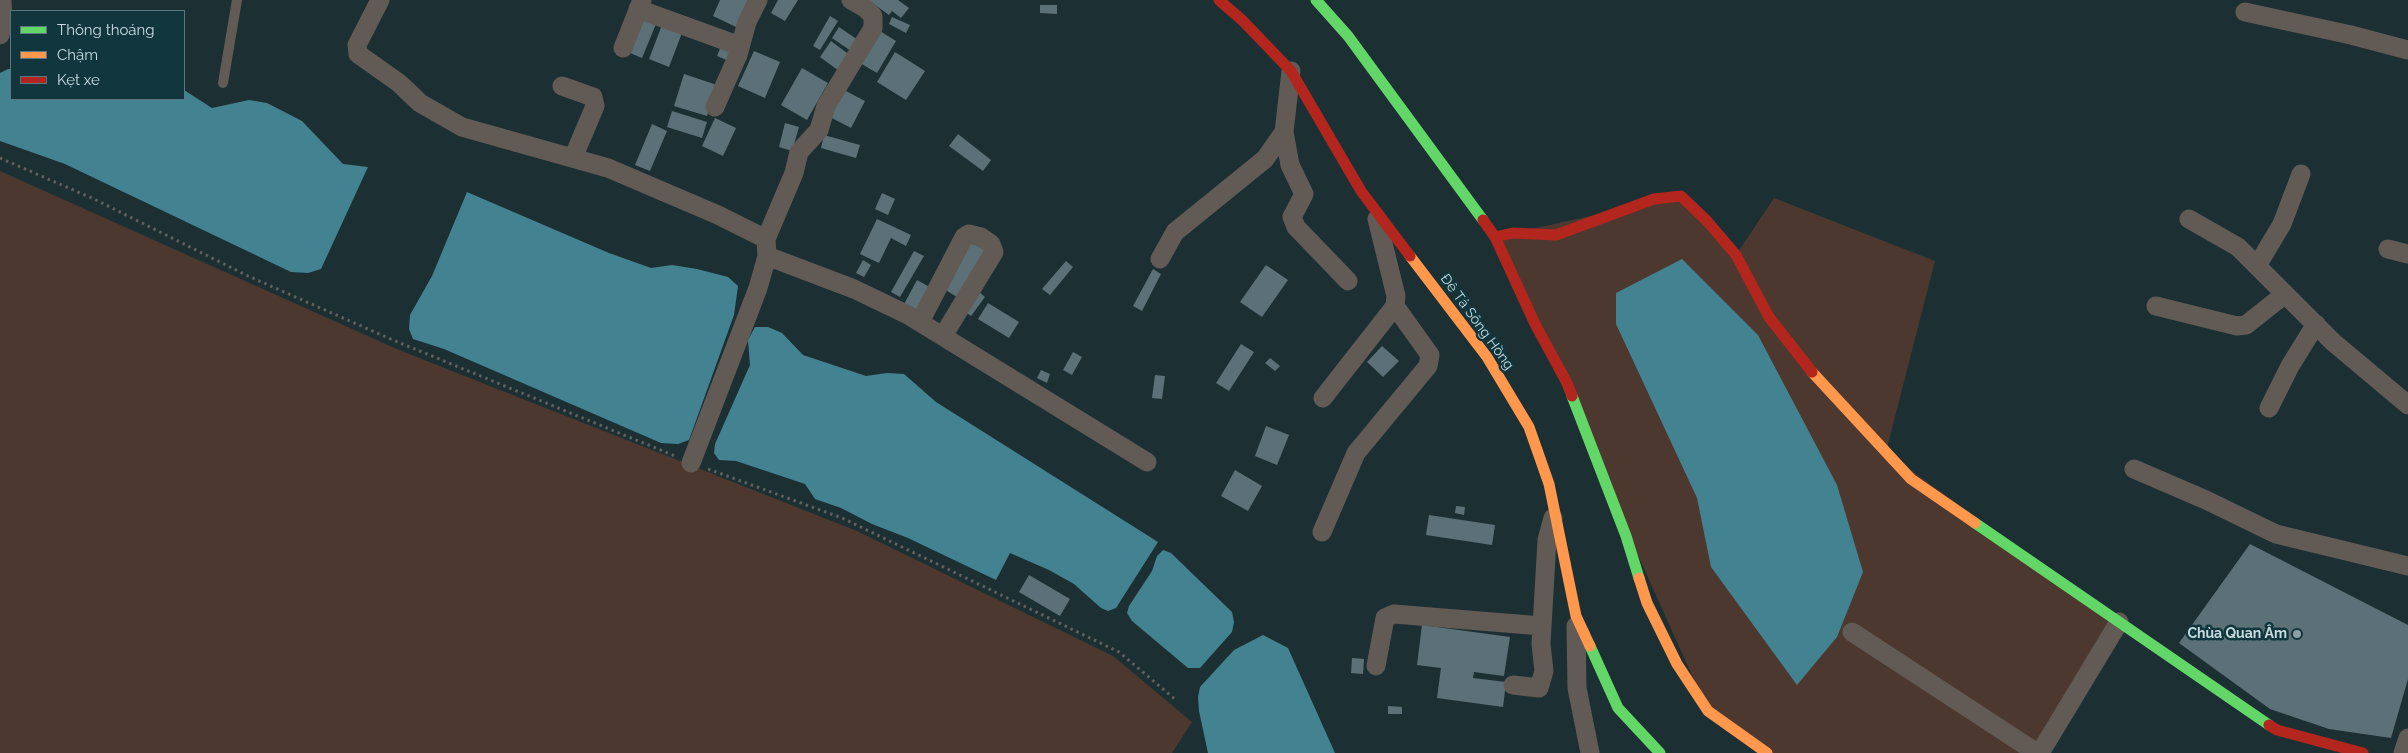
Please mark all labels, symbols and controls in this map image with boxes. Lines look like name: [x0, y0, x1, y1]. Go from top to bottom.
legend: [10, 10, 185, 100]
text: Thông thoáng: [57, 21, 155, 39]
text: Chậm: [57, 46, 98, 64]
text: Kẹt xe: [57, 71, 100, 89]
street label: Đê Tả Sông Hồng: [1437, 271, 1517, 373]
place label: Chùa Quan Âm: [2187, 626, 2287, 642]
marker: Chùa Quan Âm: [2291, 628, 2303, 640]

